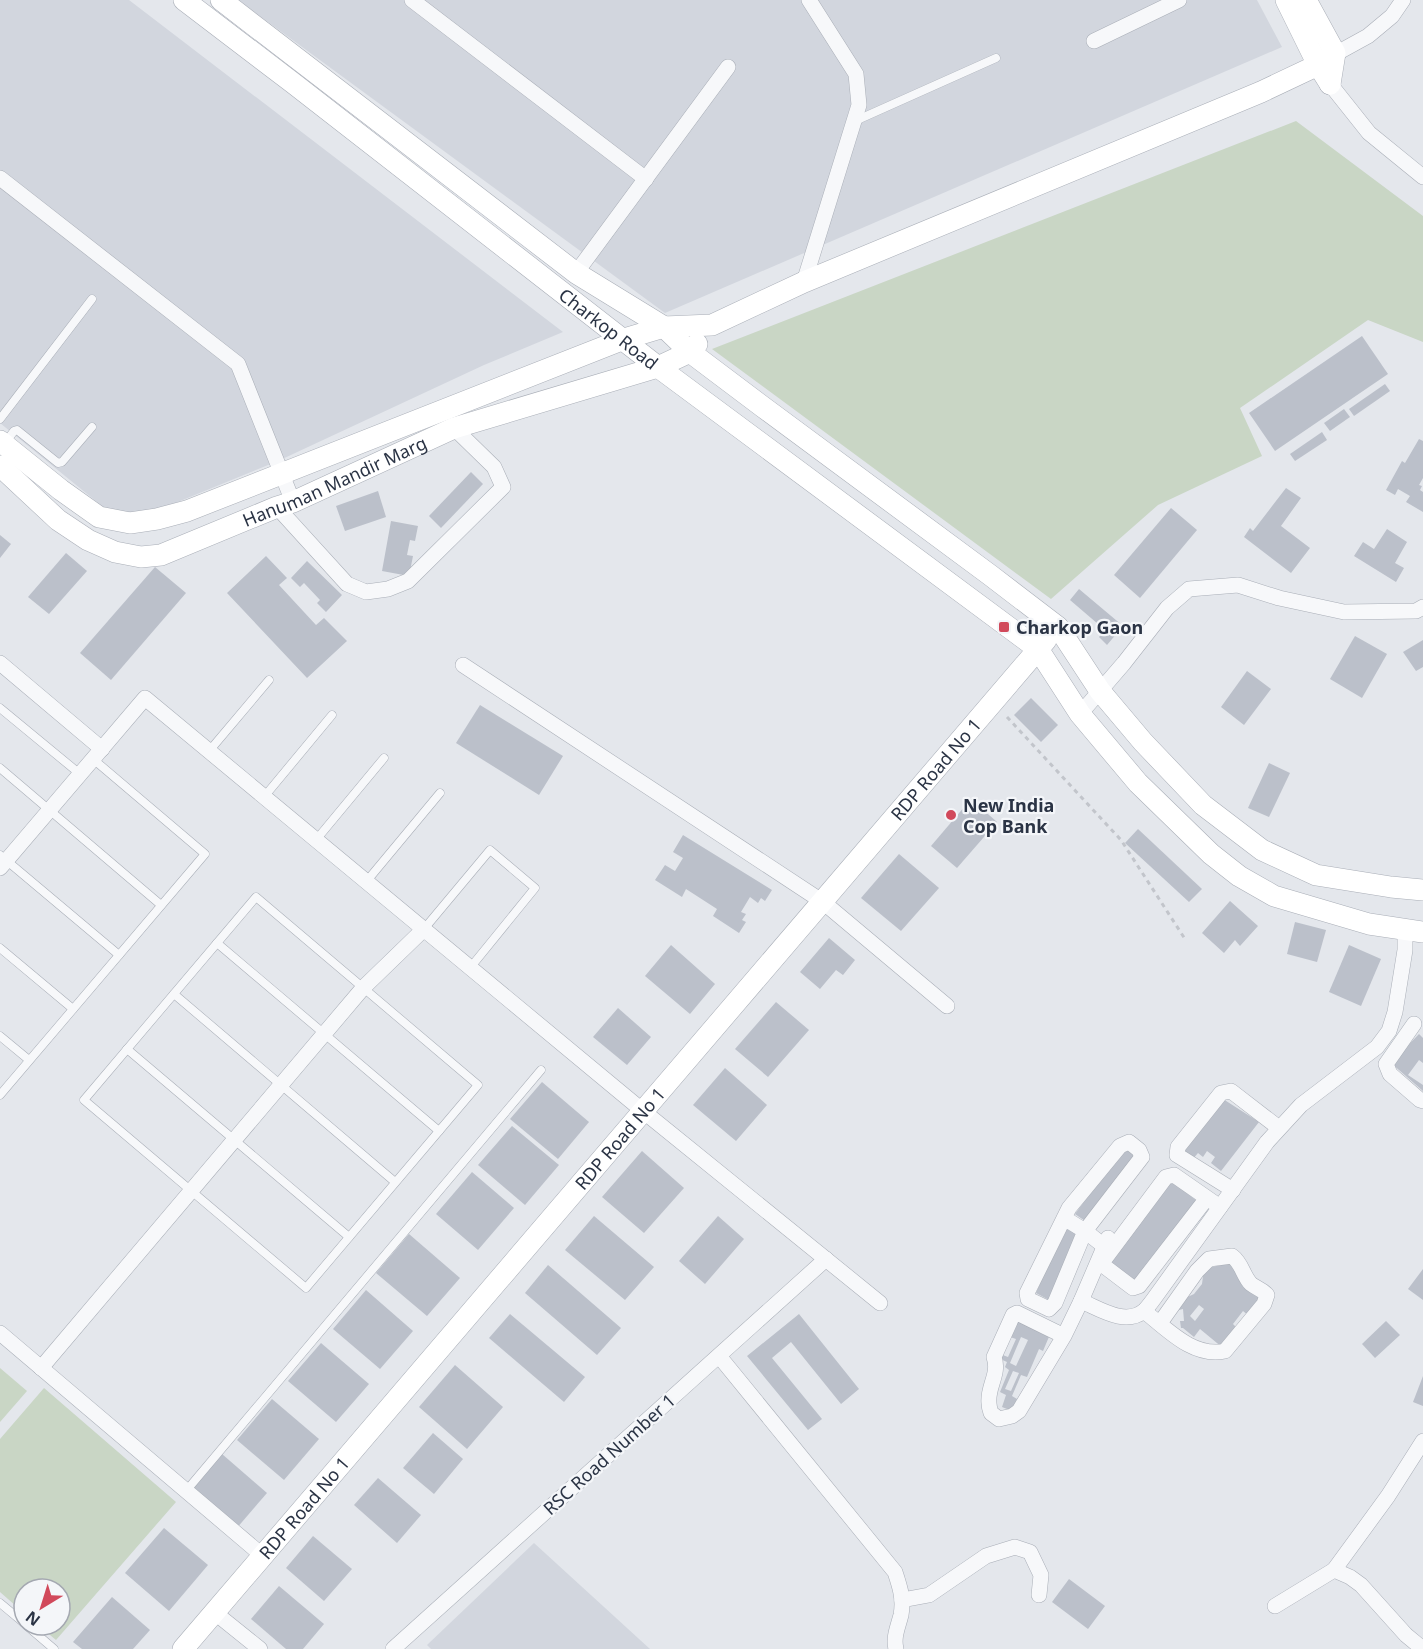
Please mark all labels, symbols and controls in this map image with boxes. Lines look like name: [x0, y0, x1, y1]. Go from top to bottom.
street label: Charkop Road: [554, 282, 663, 375]
street label: Hanuman Mandir Marg: [239, 430, 430, 532]
place label: Charkop Gaon: [1016, 615, 1143, 639]
marker: Charkop Gaon: [997, 620, 1011, 634]
street label: RDP Road No 1: [885, 713, 986, 825]
place label: New India Cop Bank: [963, 793, 1054, 838]
marker: New India Cop Bank: [944, 808, 958, 822]
street label: RDP Road No 1: [569, 1082, 670, 1195]
street label: RSC Road Number 1: [538, 1388, 680, 1520]
street label: RDP Road No 1: [253, 1451, 354, 1564]
north arrow: [12, 1577, 72, 1637]
text: N: [21, 1606, 45, 1631]

